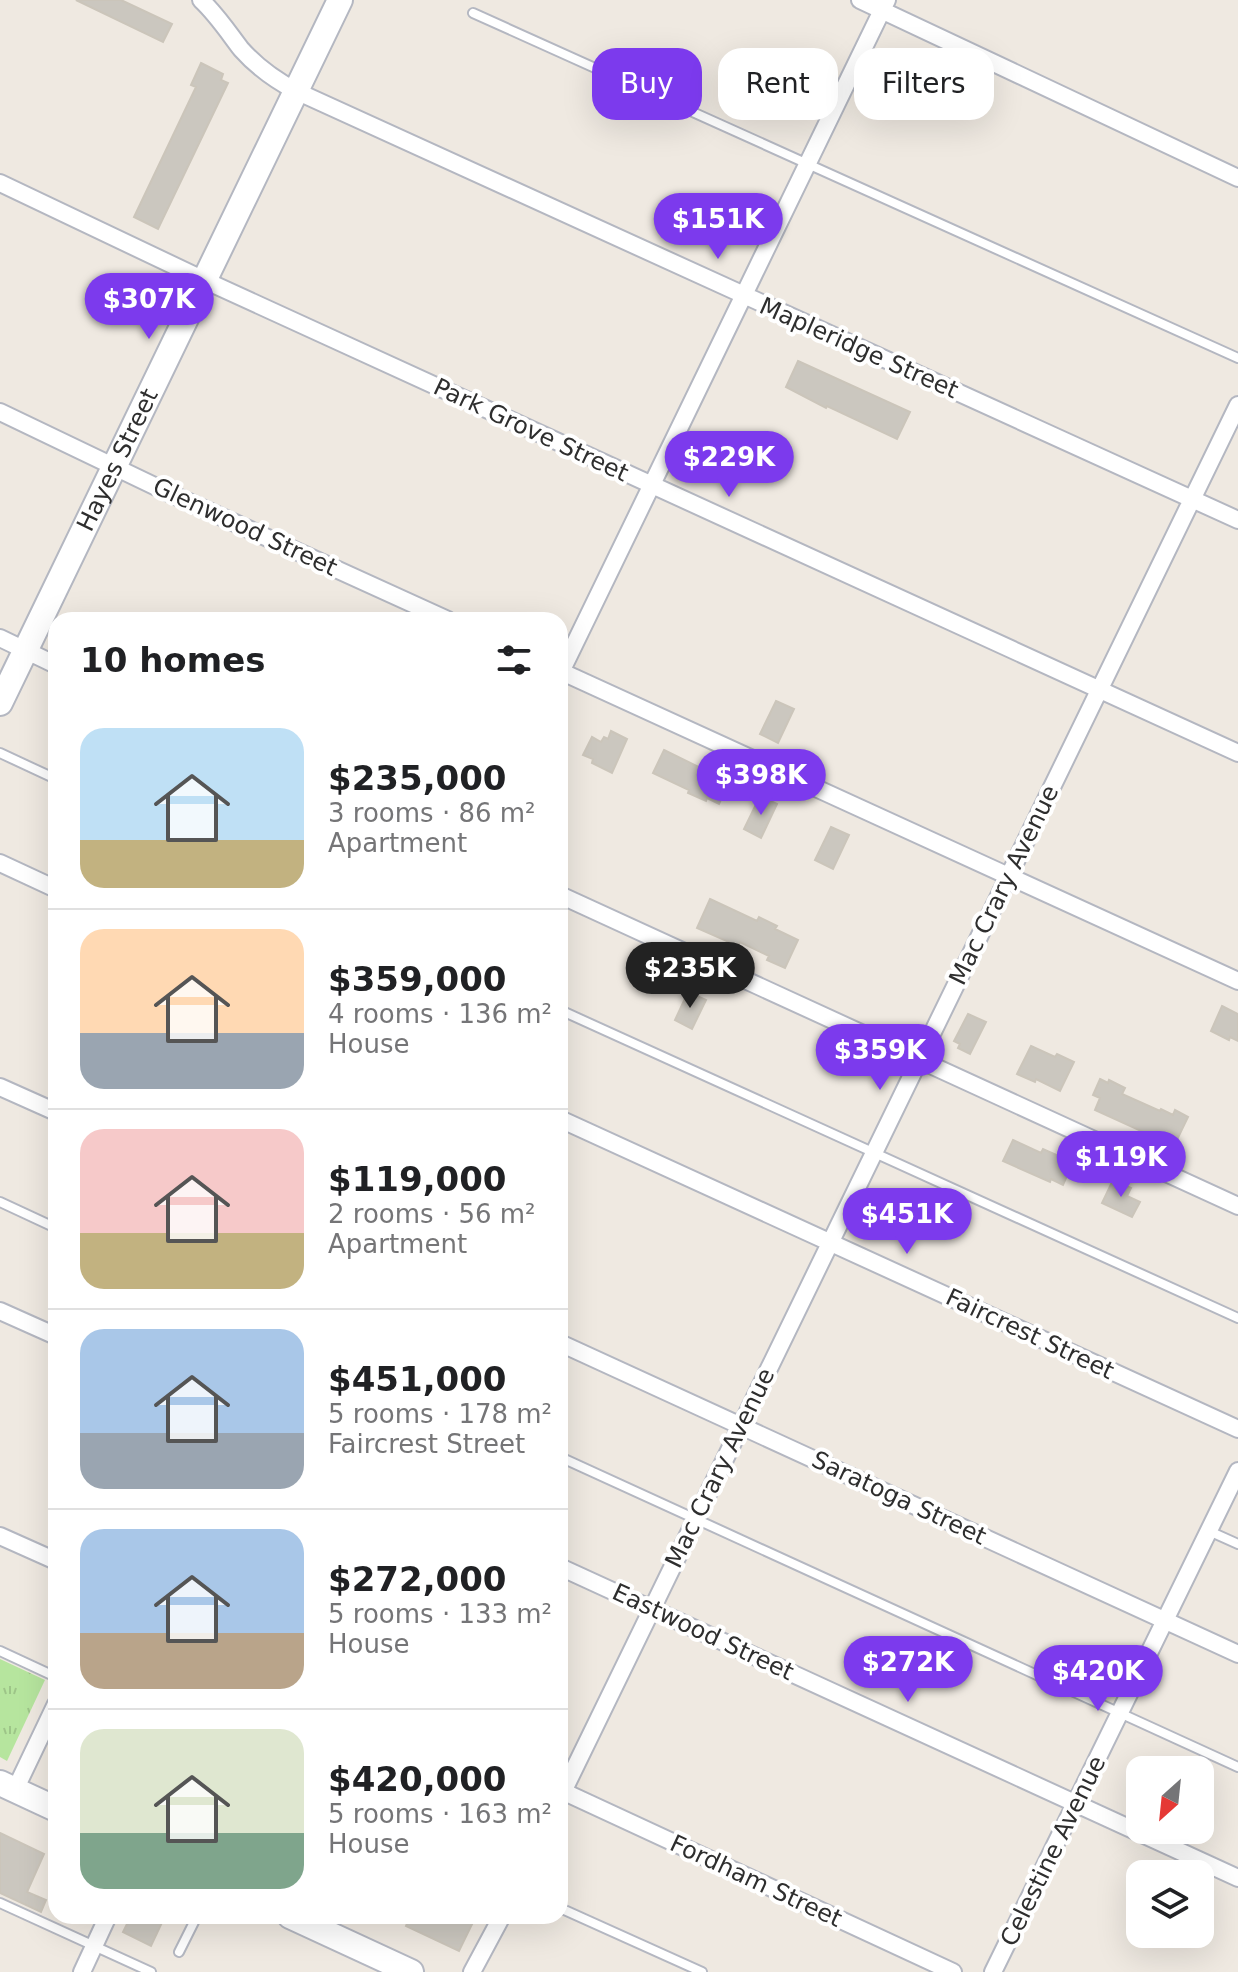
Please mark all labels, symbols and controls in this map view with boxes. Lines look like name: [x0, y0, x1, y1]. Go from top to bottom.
chip: Buy: [592, 48, 702, 120]
chip: Rent: [718, 48, 838, 120]
chip: Filters: [854, 48, 994, 120]
pin: $151K: [662, 193, 774, 261]
text: $151K: [672, 204, 764, 234]
pin: $307K: [93, 273, 205, 341]
text: $307K: [103, 284, 195, 314]
street label: Mapleridge Street: [755, 292, 963, 404]
street label: Park Grove Street: [429, 373, 633, 487]
street label: Hayes Street: [71, 384, 164, 536]
pin: $229K: [673, 431, 785, 499]
text: $229K: [683, 442, 775, 472]
street label: Glenwood Street: [148, 472, 342, 582]
icon: filters: [492, 638, 536, 682]
text: 10 homes: [80, 640, 265, 680]
pin: $398K: [705, 749, 817, 817]
text: $235,000: [328, 758, 507, 798]
icon: home: [144, 760, 240, 856]
text: $398K: [715, 760, 807, 790]
street label: Mac Crary Avenue: [944, 781, 1064, 989]
text: 3 rooms · 86 m²: [328, 798, 536, 828]
text: Apartment: [328, 828, 467, 858]
pin: $235K: [634, 942, 746, 1010]
text: $235K: [644, 953, 736, 983]
text: $359,000: [328, 959, 507, 999]
icon: home: [144, 961, 240, 1057]
text: 4 rooms · 136 m²: [328, 999, 552, 1029]
pin: $359K: [824, 1024, 936, 1092]
text: House: [328, 1029, 409, 1059]
text: $359K: [834, 1035, 926, 1065]
pin: $119K: [1065, 1131, 1177, 1199]
text: $119K: [1075, 1142, 1167, 1172]
text: $119,000: [328, 1159, 507, 1199]
icon: home: [144, 1161, 240, 1257]
pin: $451K: [851, 1188, 963, 1256]
text: 2 rooms · 56 m²: [328, 1199, 536, 1229]
text: $451K: [861, 1199, 953, 1229]
text: Apartment: [328, 1229, 467, 1259]
street label: Faircrest Street: [942, 1283, 1118, 1385]
text: $451,000: [328, 1359, 507, 1399]
icon: home: [144, 1361, 240, 1457]
street label: Mac Crary Avenue: [660, 1364, 780, 1572]
text: 5 rooms · 178 m²: [328, 1399, 552, 1429]
text: Faircrest Street: [328, 1429, 525, 1459]
street label: Saratoga Street: [807, 1445, 991, 1551]
text: $272,000: [328, 1559, 507, 1599]
icon: home: [144, 1561, 240, 1657]
street label: Eastwood Street: [608, 1578, 798, 1686]
text: 5 rooms · 133 m²: [328, 1599, 552, 1629]
text: House: [328, 1629, 409, 1659]
pin: $272K: [852, 1636, 964, 1704]
pin: $420K: [1042, 1645, 1154, 1713]
text: $272K: [862, 1647, 954, 1677]
text: $420K: [1052, 1656, 1144, 1686]
street label: Celestine Avenue: [995, 1751, 1111, 1951]
north arrow: [1126, 1756, 1214, 1844]
map controls: [1126, 1756, 1214, 1948]
text: $420,000: [328, 1759, 507, 1799]
icon: home: [144, 1761, 240, 1857]
text: 5 rooms · 163 m²: [328, 1799, 552, 1829]
text: House: [328, 1829, 409, 1859]
street label: Fordham Street: [666, 1829, 846, 1933]
button: layers: [1126, 1860, 1214, 1948]

